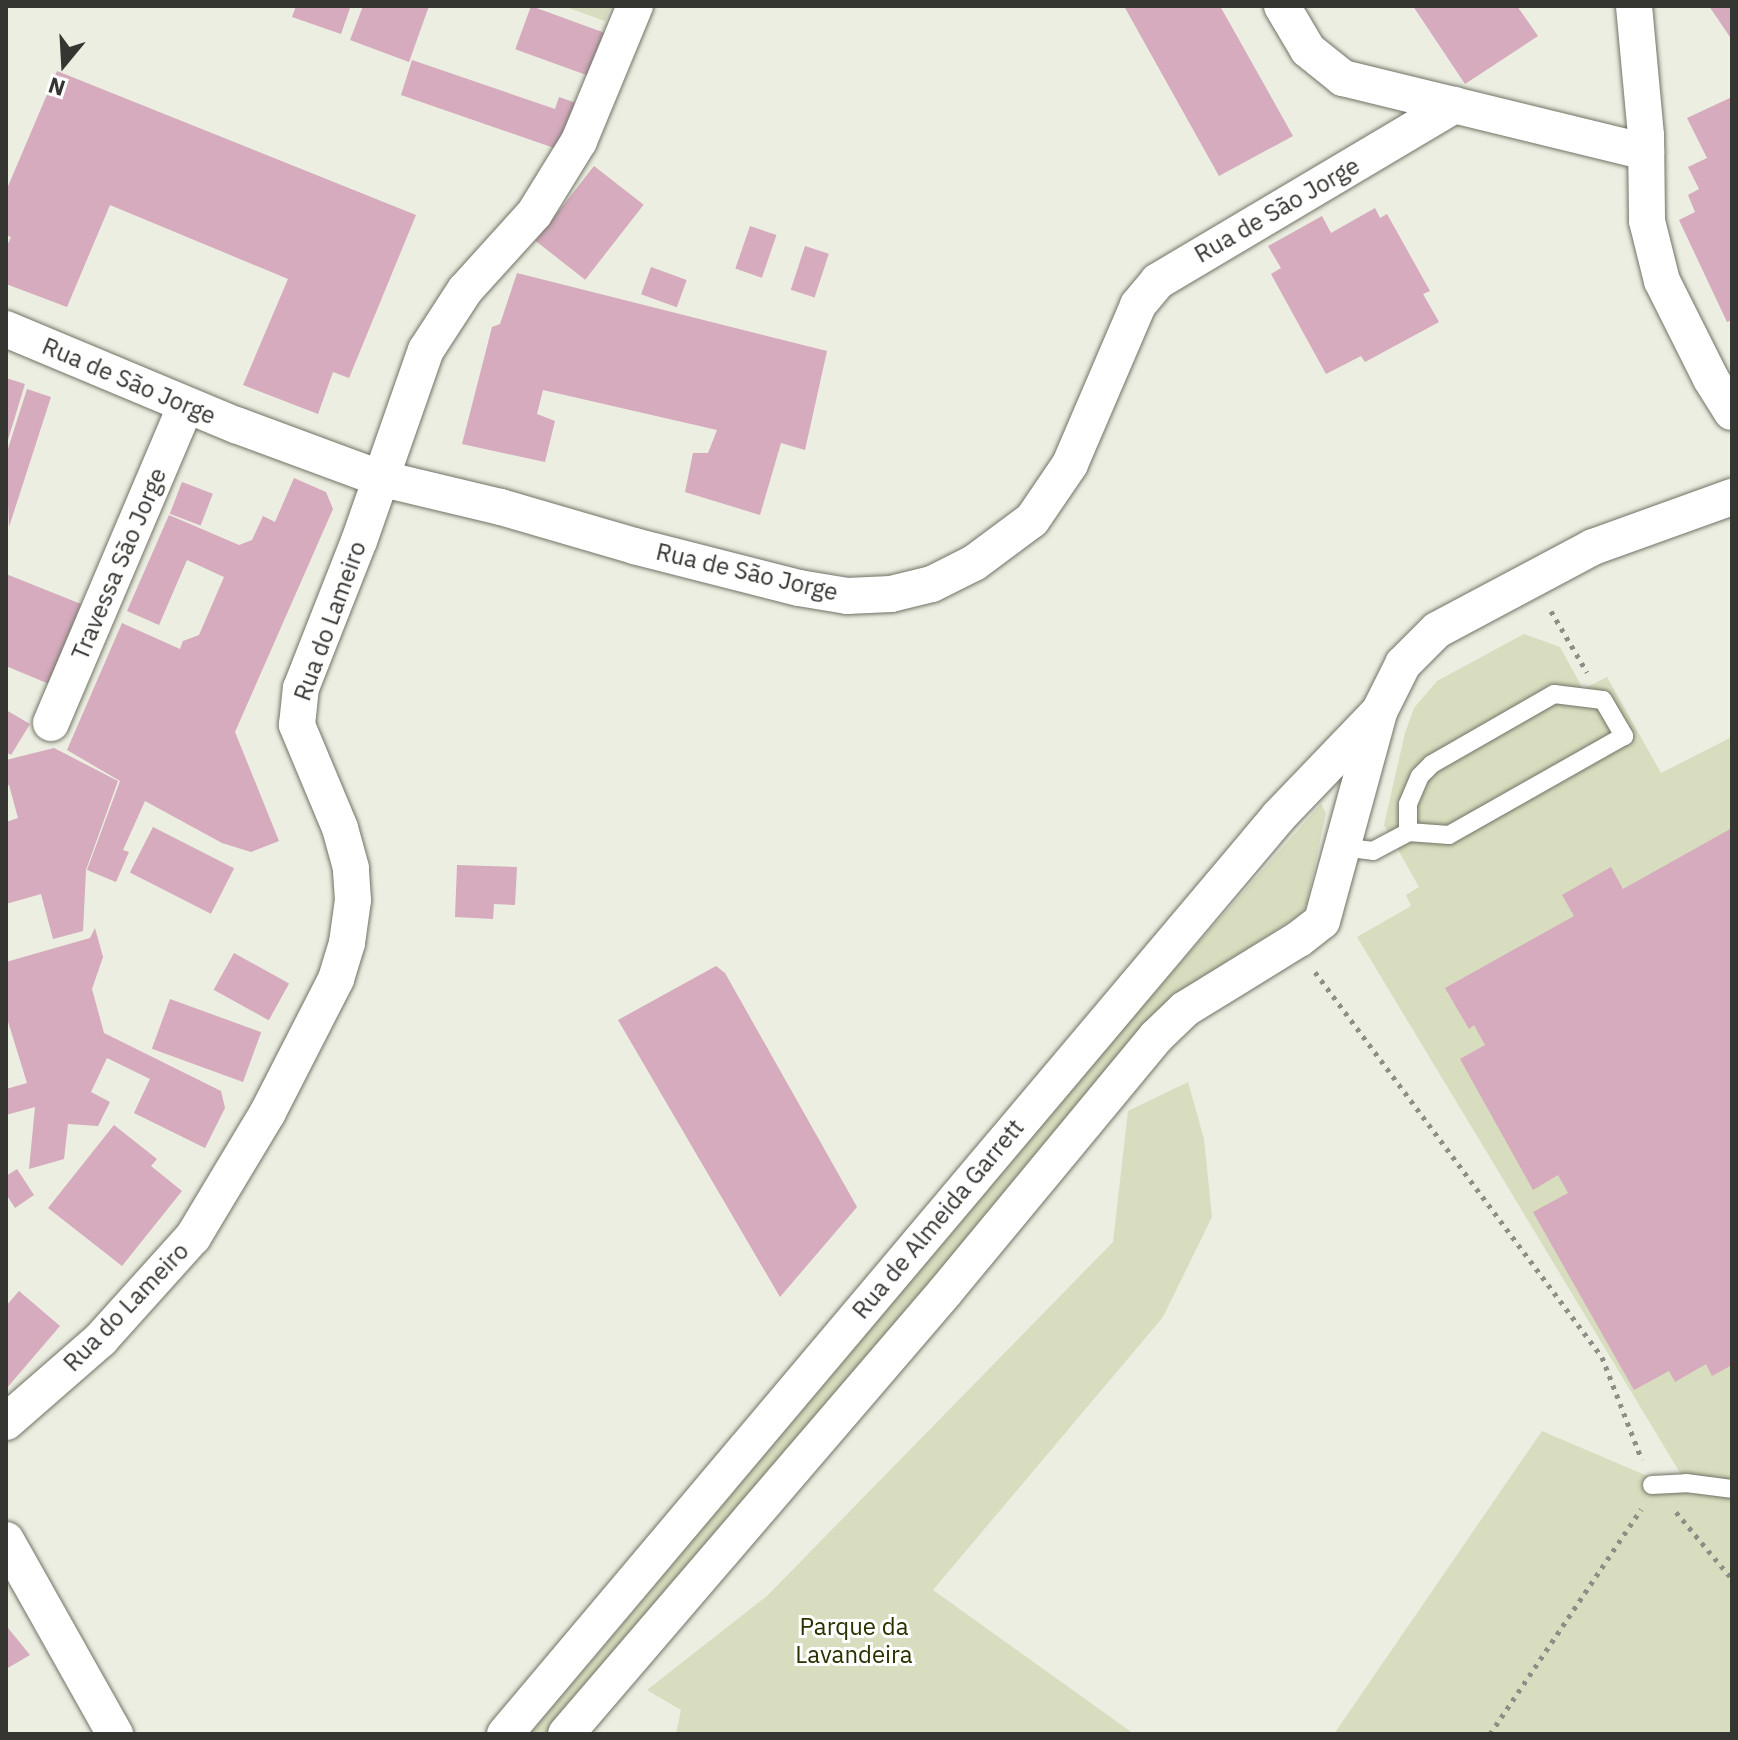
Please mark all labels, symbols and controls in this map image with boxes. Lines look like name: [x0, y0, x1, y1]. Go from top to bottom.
north arrow: [24, 24, 104, 104]
text: N: [44, 71, 68, 104]
street label: Rua de São Jorge: [1189, 151, 1365, 269]
street label: Rua de São Jorge: [38, 331, 220, 431]
street label: Travessa São Jorge: [66, 464, 172, 664]
street label: Rua do Lameiro: [288, 537, 372, 705]
street label: Rua de São Jorge: [653, 537, 841, 607]
street label: Rua de Almeida Garrett: [846, 1113, 1030, 1325]
street label: Rua do Lameiro: [57, 1237, 195, 1377]
park label: Parque da Lavandeira: [795, 1613, 913, 1669]

